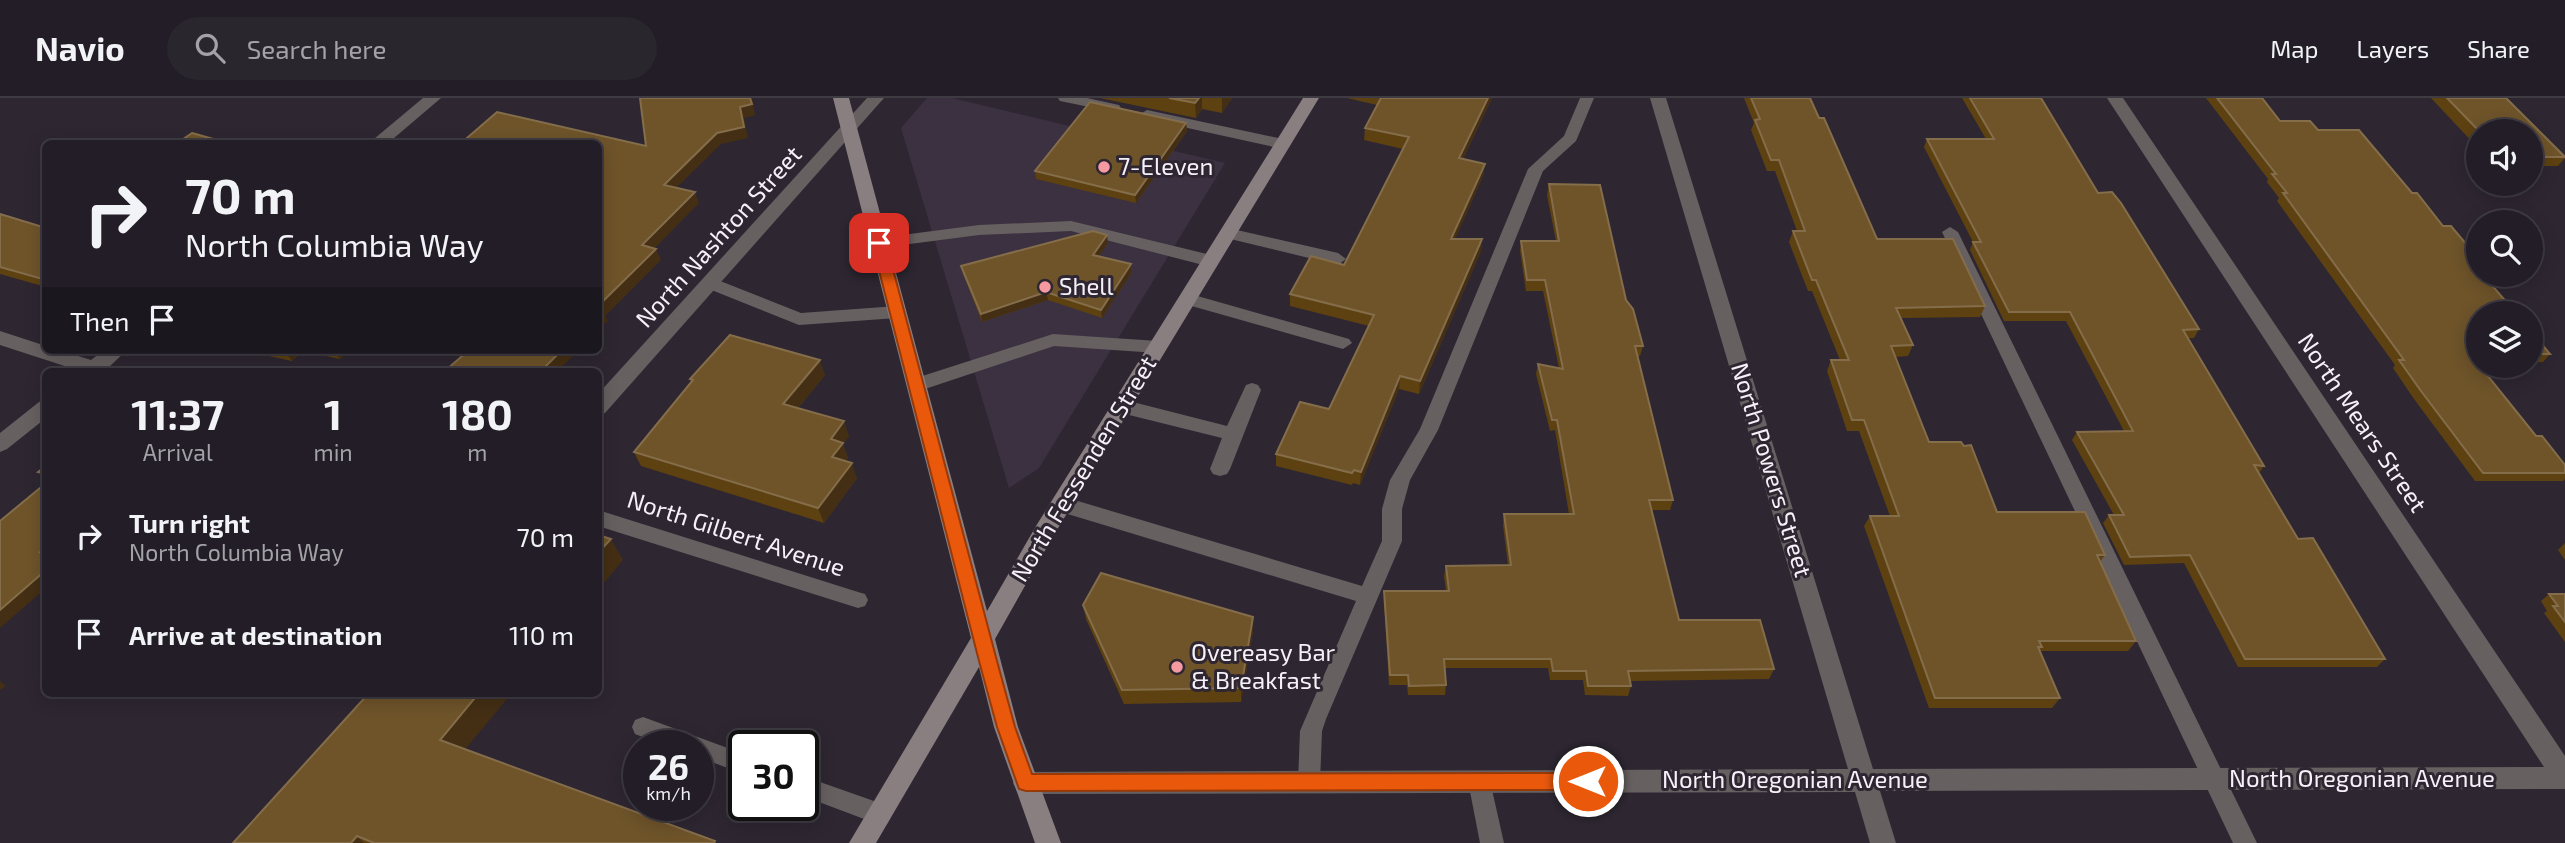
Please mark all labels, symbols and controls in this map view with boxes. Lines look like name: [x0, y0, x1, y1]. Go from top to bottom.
search box: [167, 17, 657, 80]
text: Navio: [35, 28, 125, 68]
icon: search: [191, 29, 229, 67]
text: Search here: [247, 33, 386, 64]
text: Map: [2270, 34, 2318, 63]
text: Layers: [2356, 34, 2429, 63]
text: Share: [2467, 34, 2530, 63]
map controls: [2466, 119, 2543, 378]
button: sound: [2466, 119, 2543, 196]
street label: North Nashton Street: [629, 139, 807, 333]
place label: 7-Eleven: [1118, 151, 1213, 180]
marker: 7-Eleven: [1096, 159, 1112, 175]
text: 70 m: [185, 165, 296, 224]
icon: right: [70, 168, 161, 259]
button: search: [2466, 210, 2543, 287]
pin: [849, 213, 909, 273]
icon: arrive: [860, 224, 898, 262]
text: North Columbia Way: [185, 225, 484, 263]
place label: Shell: [1059, 271, 1114, 300]
marker: Shell: [1037, 279, 1053, 295]
icon: arrive: [143, 301, 181, 339]
button: layers: [2466, 301, 2543, 378]
text: Then: [70, 305, 129, 336]
street label: North Mears Street: [2293, 327, 2434, 517]
street label: North Fessenden Street: [1004, 350, 1162, 586]
street label: North Powers Street: [1726, 359, 1819, 580]
text: 11:37: [131, 388, 224, 438]
text: 1: [324, 388, 342, 438]
text: 180: [442, 388, 513, 438]
text: Arrival: [143, 438, 213, 466]
text: min: [314, 438, 353, 466]
text: m: [467, 438, 487, 466]
street label: North Gilbert Avenue: [624, 484, 849, 581]
text: Turn right: [129, 507, 250, 538]
icon: right: [70, 517, 108, 555]
text: 70 m: [516, 521, 574, 552]
text: North Columbia Way: [129, 538, 344, 566]
icon: arrive: [70, 615, 108, 653]
text: Arrive at destination: [129, 619, 382, 650]
text: 110 m: [509, 619, 574, 650]
place label: Overeasy Bar & Breakfast: [1191, 637, 1336, 694]
marker: Overeasy Bar & Breakfast: [1169, 659, 1185, 675]
speed limit sign: 30: [728, 730, 819, 821]
position arrow: [1551, 744, 1625, 818]
text: 26: [648, 745, 689, 787]
street label: North Oregonian Avenue: [2229, 763, 2495, 792]
street label: North Oregonian Avenue: [1662, 764, 1928, 793]
text: km/h: [646, 782, 691, 804]

